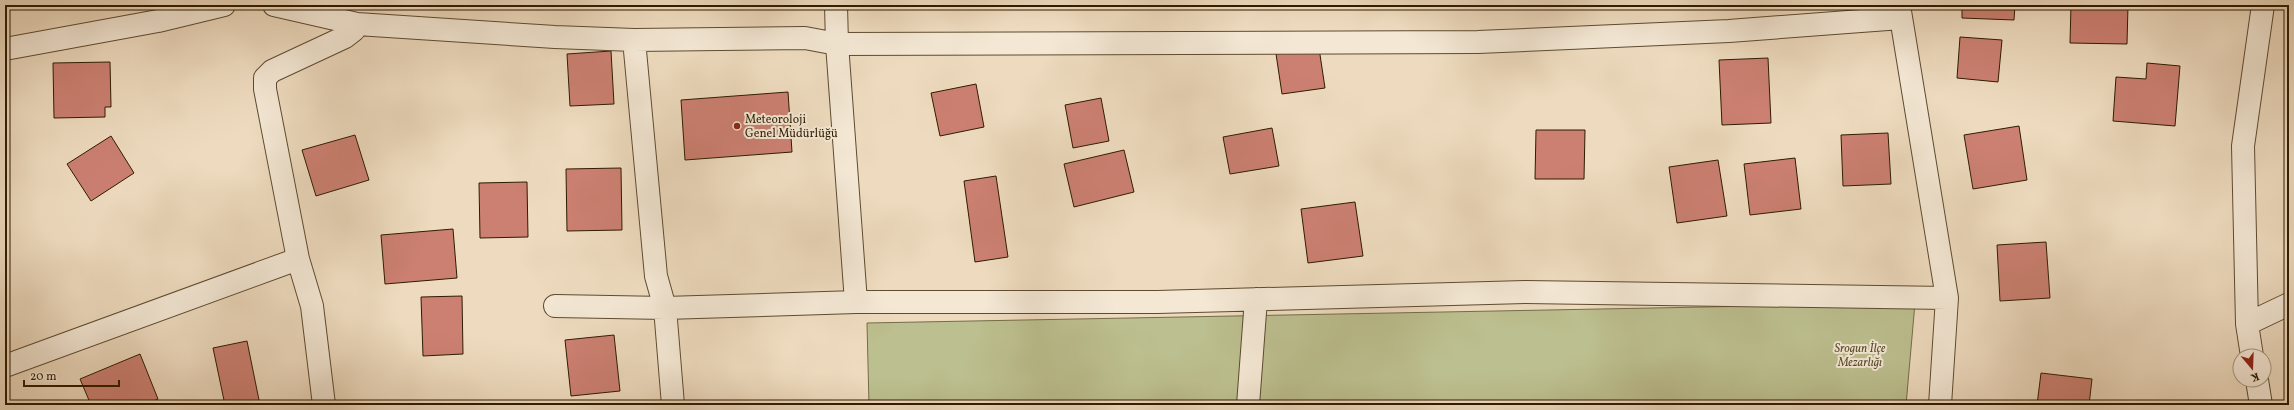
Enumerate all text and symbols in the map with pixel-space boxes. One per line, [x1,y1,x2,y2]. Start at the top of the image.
place label: Meteoroloji Genel Müdürlüğü [745,112,838,142]
marker: Meteoroloji Genel Müdürlüğü [732,121,742,131]
park label: Srogun İlçe Mezarlığı [1835,340,1886,371]
north arrow [2232,348,2272,388]
scale bar [24,362,119,388]
text: K [2249,368,2261,384]
text: 20 m [30,369,57,385]

